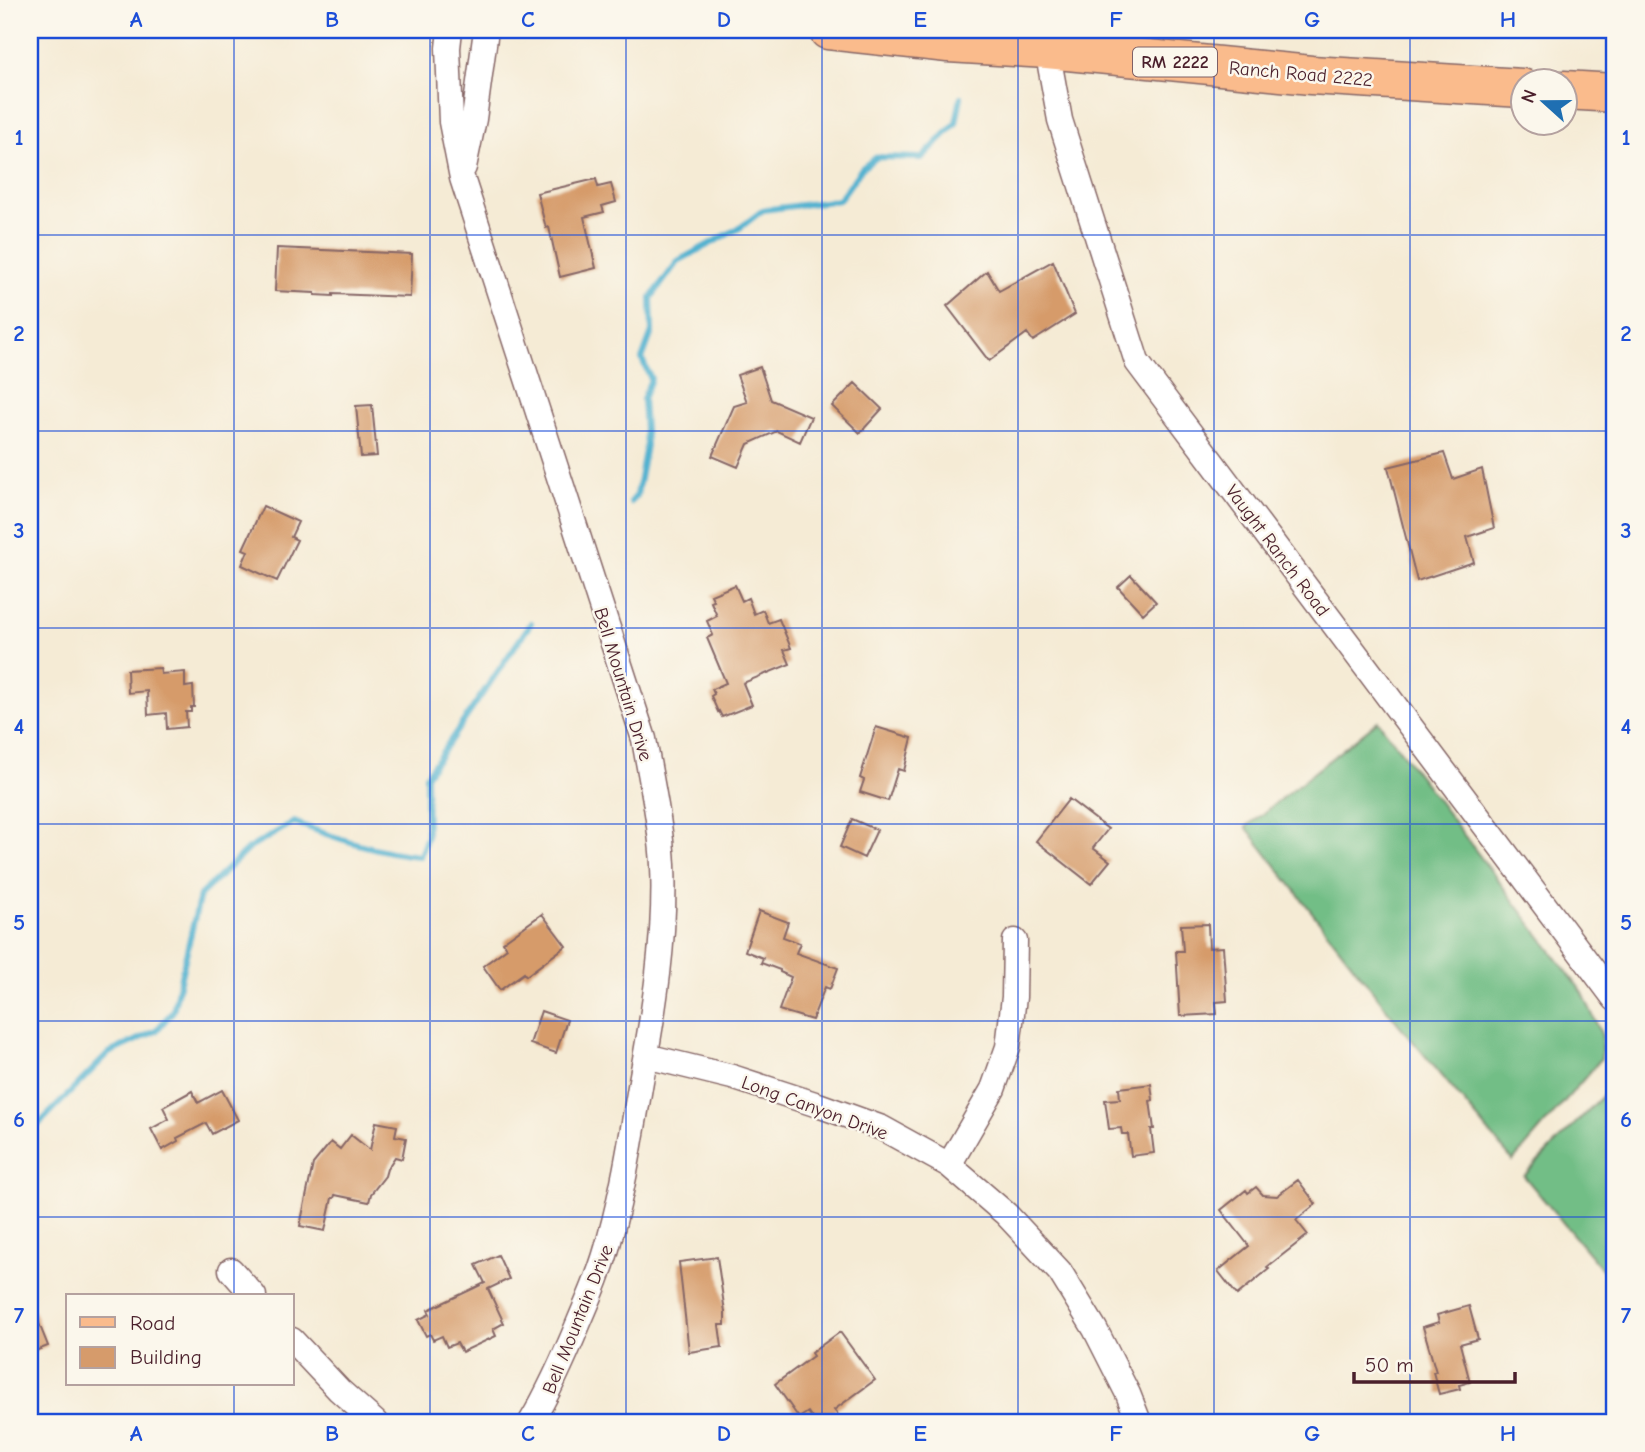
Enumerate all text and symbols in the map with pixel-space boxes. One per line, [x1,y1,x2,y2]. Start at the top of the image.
text: A [130,6,143,33]
text: B [325,6,339,33]
text: C [521,6,535,33]
text: D [717,6,731,33]
text: E [913,6,927,33]
text: F [1109,6,1123,33]
text: G [1304,6,1320,33]
text: H [1500,6,1516,33]
road number: RM 2222 [1133,48,1217,76]
street label: Ranch Road 2222 [1228,57,1374,91]
north arrow [1508,66,1578,136]
text: N [1517,87,1542,106]
text: 1 [14,124,24,151]
text: 1 [1621,124,1631,151]
text: 2 [13,320,25,347]
text: 2 [1620,320,1632,347]
street label: Vaught Ranch Road [1221,481,1334,621]
text: 3 [13,517,25,544]
text: 3 [1620,517,1632,544]
street label: Bell Mountain Drive [589,605,657,763]
text: 4 [14,713,25,740]
text: 4 [1621,713,1632,740]
text: 5 [13,909,25,936]
text: 5 [1620,909,1632,936]
street label: Long Canyon Drive [738,1071,891,1145]
text: 6 [13,1106,25,1133]
text: 6 [1620,1106,1632,1133]
street label: Bell Mountain Drive [538,1242,618,1397]
legend [66,1294,294,1386]
text: 7 [14,1302,25,1329]
text: 7 [1621,1302,1632,1329]
text: Road [130,1311,175,1335]
scale bar [1354,1340,1516,1384]
text: Building [130,1345,202,1369]
text: 50 m [1365,1353,1414,1377]
text: A [130,1420,143,1447]
text: B [325,1420,339,1447]
text: C [521,1420,535,1447]
text: D [717,1420,731,1447]
text: E [913,1420,927,1447]
text: F [1109,1420,1123,1447]
text: G [1304,1420,1320,1447]
text: H [1500,1420,1516,1447]

